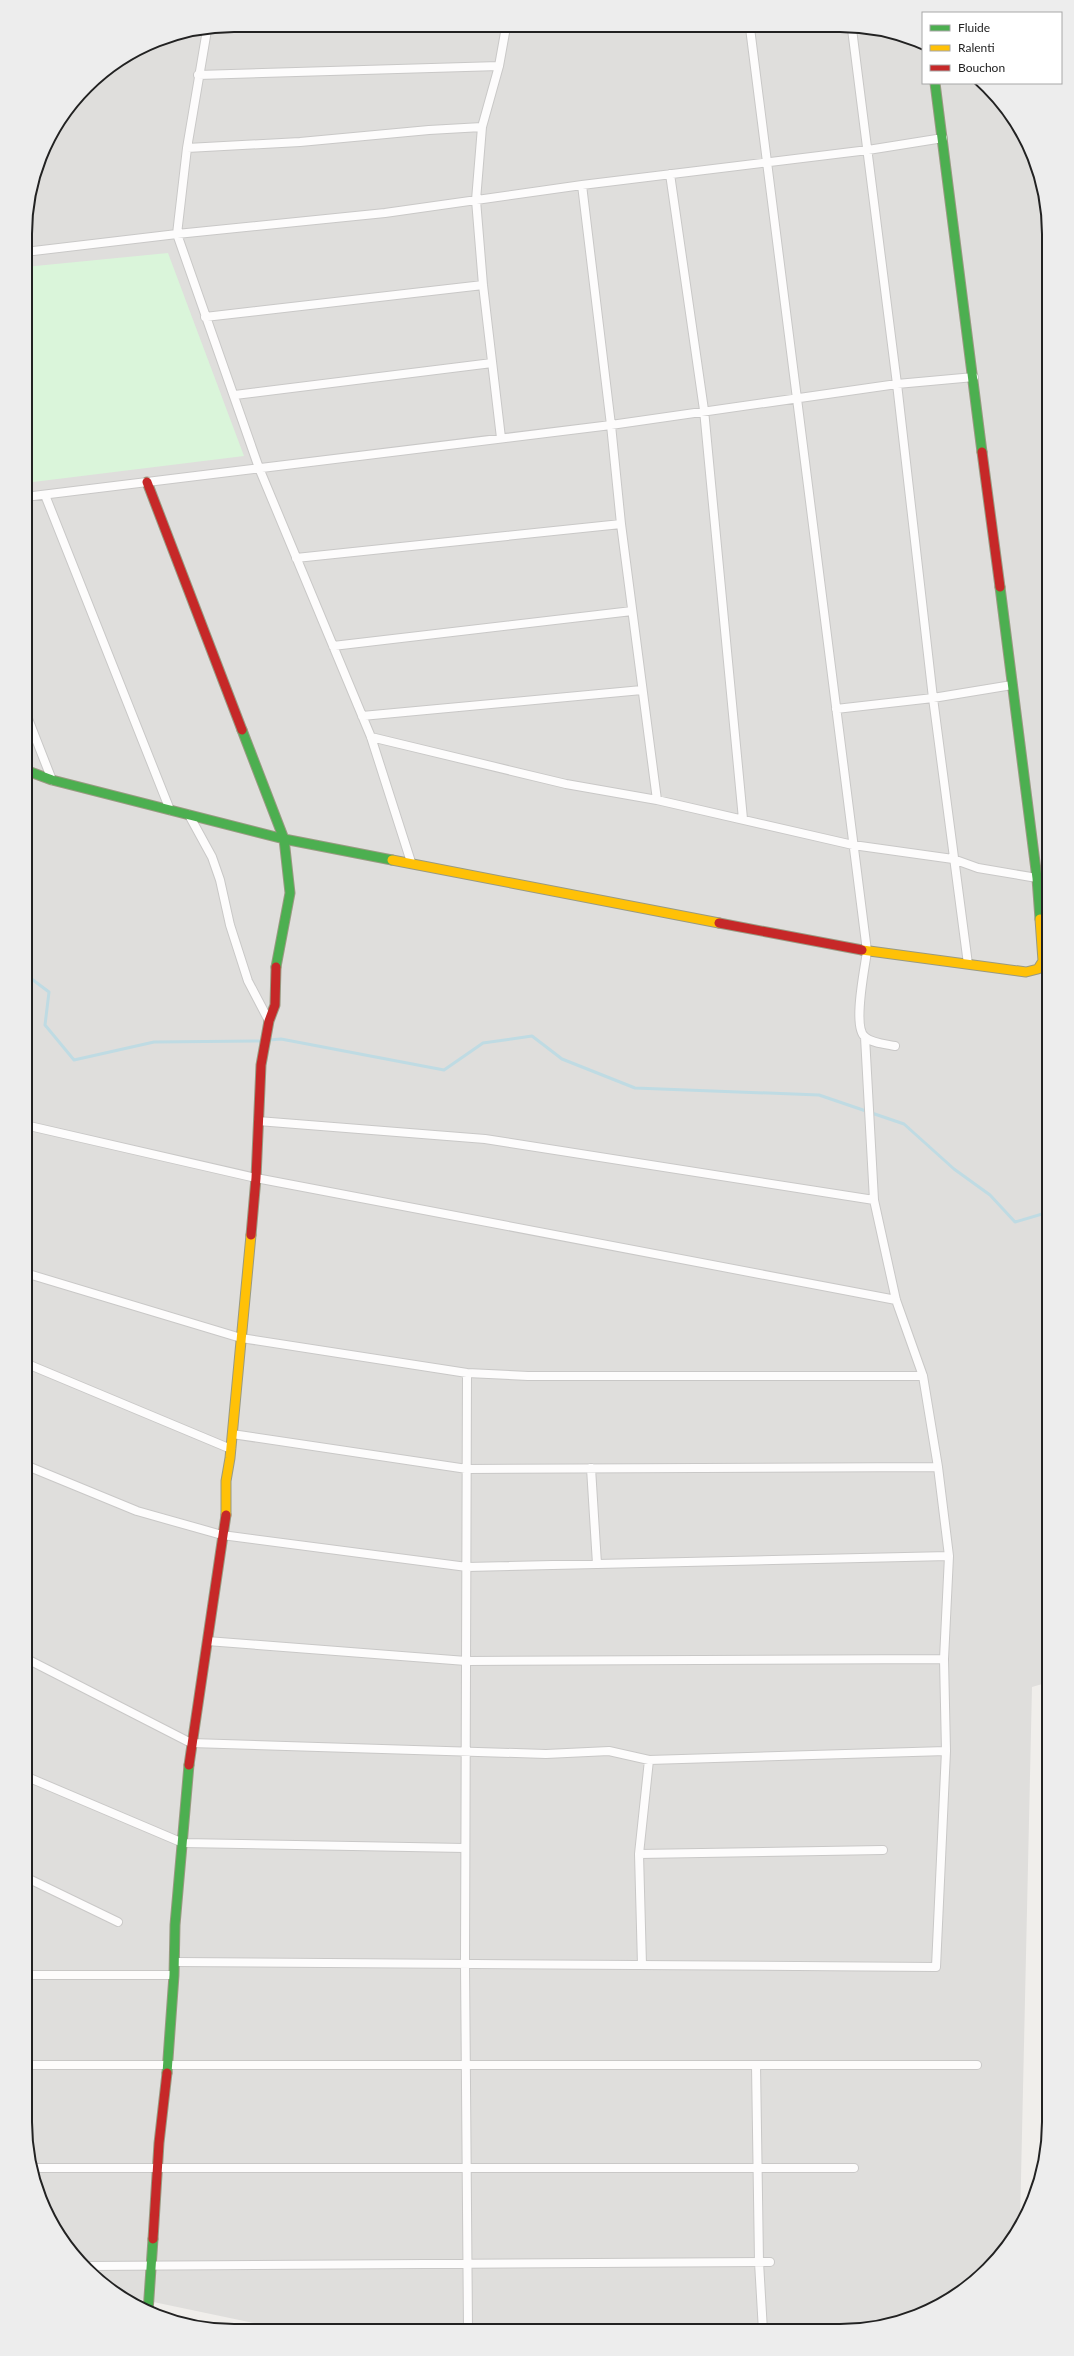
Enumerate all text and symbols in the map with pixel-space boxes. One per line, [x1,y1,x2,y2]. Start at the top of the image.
legend [922,12,1062,84]
text: Fluide [958,20,990,35]
text: Ralenti [958,40,995,55]
text: Bouchon [958,60,1005,75]

